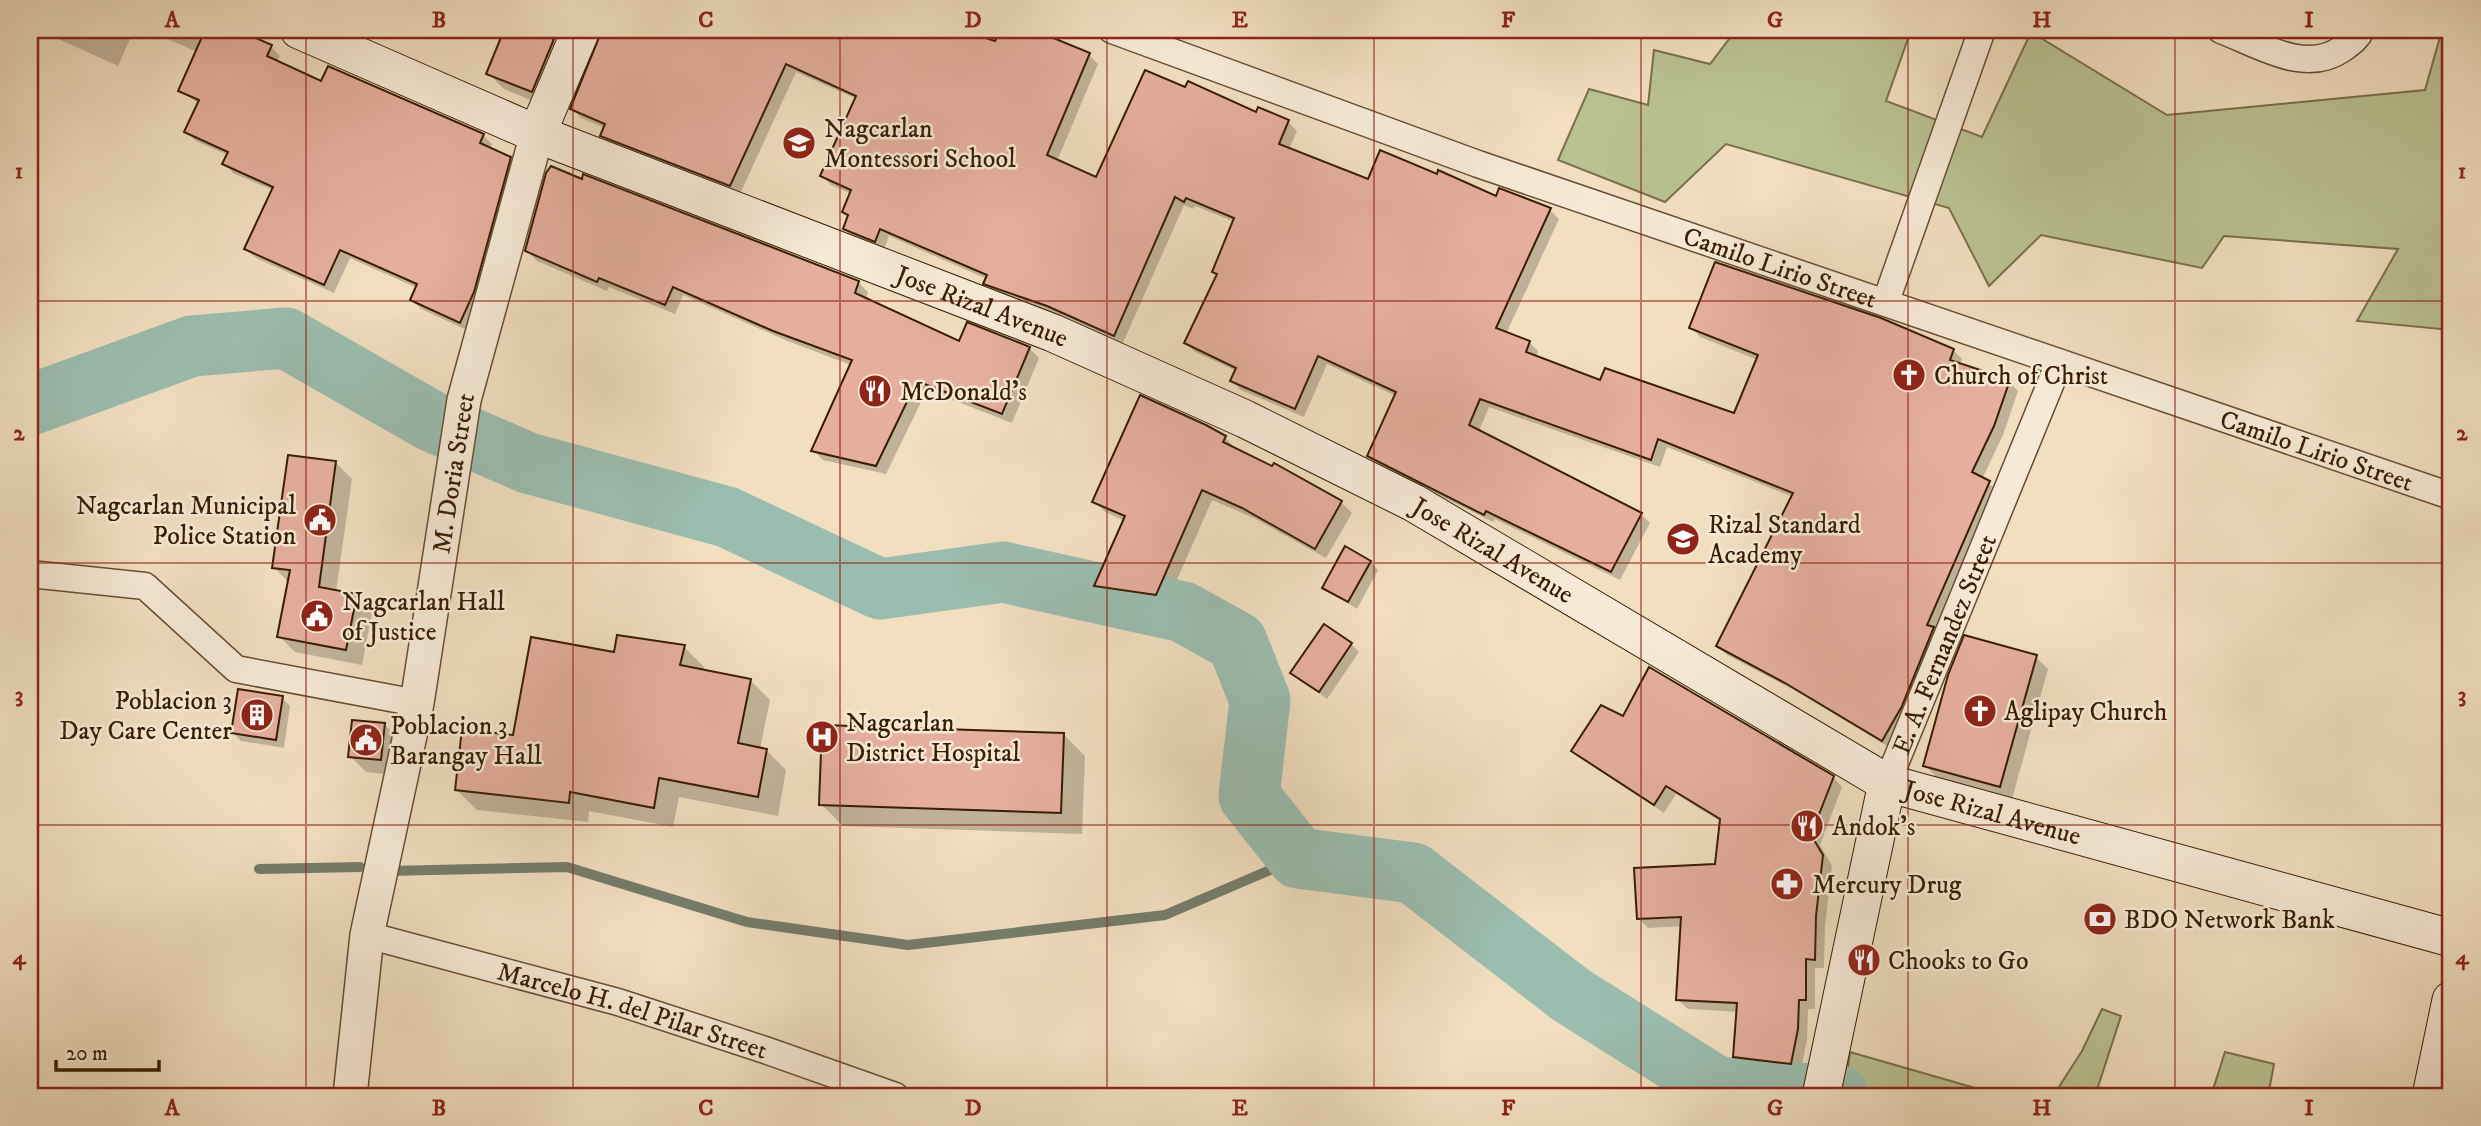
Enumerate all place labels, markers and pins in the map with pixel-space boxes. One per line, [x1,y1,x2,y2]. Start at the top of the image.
place label: Nagcarlan Montessori School [824,113,1016,176]
school or university icon: Nagcarlan Montessori School [780,124,818,162]
church icon: Church of Christ [1890,356,1928,394]
place label: Church of Christ [1934,360,2108,393]
restaurant icon: McDonald's [856,372,894,410]
place label: McDonald's [900,376,1027,409]
place label: Nagcarlan Municipal Police Station [76,490,296,553]
public building icon: Nagcarlan Municipal Police Station [301,501,339,539]
place label: Rizal Standard Academy [1708,509,1861,572]
school or university icon: Rizal Standard Academy [1664,520,1702,558]
place label: Nagcarlan Hall of Justice [342,586,505,649]
public building icon: Nagcarlan Hall of Justice [298,597,336,635]
place label: Poblacion 3 Day Care Center [59,685,232,748]
church icon: Aglipay Church [1961,692,1999,730]
building icon: Poblacion 3 Day Care Center [238,696,276,734]
place label: Aglipay Church [2004,696,2168,729]
place label: Nagcarlan District Hospital [846,707,1020,770]
place label: Poblacion 3 Barangay Hall [390,710,542,773]
hospital icon: Nagcarlan District Hospital [803,718,841,756]
public building icon: Poblacion 3 Barangay Hall [347,721,385,759]
restaurant icon: Andok's [1788,807,1826,845]
place label: Andok's [1832,811,1915,844]
pharmacy icon: Mercury Drug [1768,865,1806,903]
place label: Mercury Drug [1812,869,1962,902]
bank icon: BDO Network Bank [2081,900,2119,938]
place label: BDO Network Bank [2124,904,2335,937]
restaurant icon: Chooks to Go [1845,941,1883,979]
place label: Chooks to Go [1888,945,2029,978]

